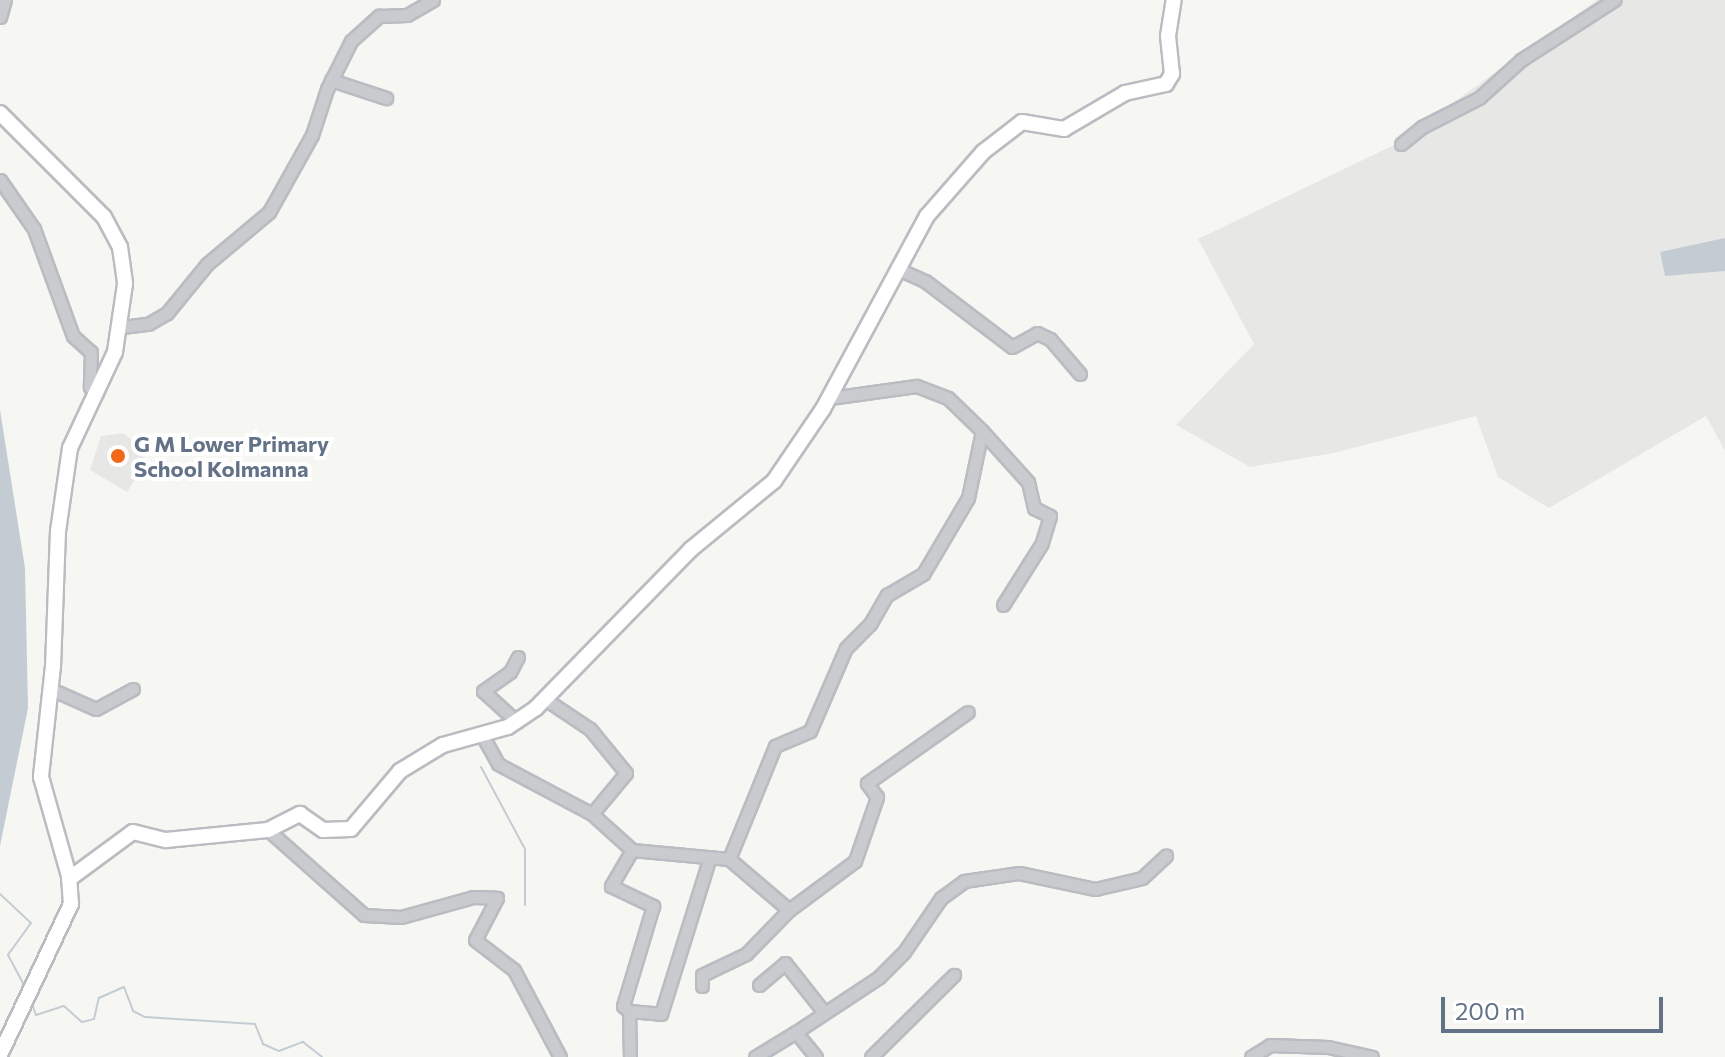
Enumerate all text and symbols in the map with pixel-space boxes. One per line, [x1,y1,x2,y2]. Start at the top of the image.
place label: G M Lower Primary School Kolmanna [134,430,329,482]
marker: G M Lower Primary School Kolmanna [109,447,127,465]
scale bar [1445,981,1667,1031]
text: 200 m [1455,996,1525,1025]

